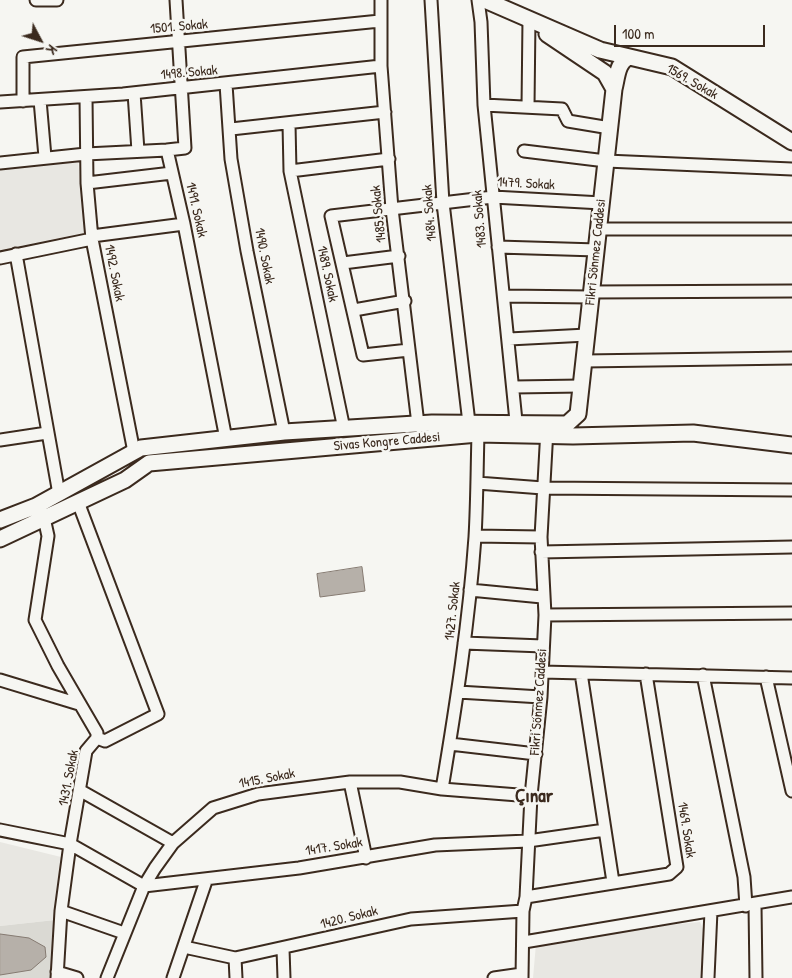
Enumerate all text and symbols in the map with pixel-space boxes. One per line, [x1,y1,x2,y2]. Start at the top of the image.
north arrow [15,15,65,65]
scale bar [617,15,768,47]
street label: 1501. Sokak [150,16,208,38]
text: 100 m [622,23,655,44]
text: K [42,41,62,59]
street label: 1569. Sokak [663,60,721,104]
street label: 1498. Sokak [160,62,218,84]
street label: 1479. Sokak [497,174,555,194]
street label: 1491. Sokak [182,181,210,239]
street label: 1485. Sokak [368,184,390,244]
street label: 1484. Sokak [419,184,441,242]
street label: 1483. Sokak [469,189,491,249]
street label: Fikri Sönmez Caddesi [582,198,610,306]
street label: 1490. Sokak [250,226,278,286]
street label: 1492. Sokak [100,243,128,303]
street label: 1489. Sokak [313,244,341,304]
street label: Sivas Kongre Caddesi [333,429,441,455]
street label: 1427. Sokak [442,581,464,641]
street label: Fikri Sönmez Caddesi [527,648,551,756]
street label: 1431. Sokak [55,748,83,808]
street label: 1415. Sokak [238,765,296,793]
district label: Çınar [515,786,553,808]
street label: 1469. Sokak [673,801,699,859]
street label: 1417. Sokak [304,834,364,860]
street label: 1420. Sokak [319,903,379,933]

